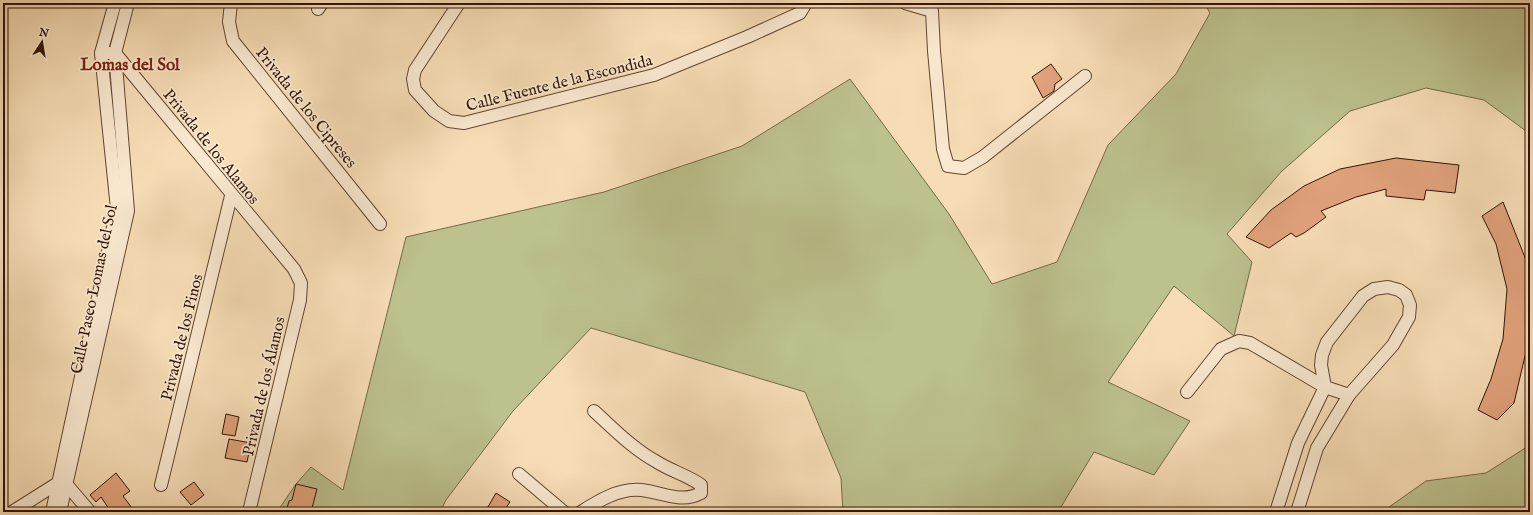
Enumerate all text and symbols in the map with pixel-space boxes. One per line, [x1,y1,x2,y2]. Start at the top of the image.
north arrow [22,22,62,62]
text: N [37,25,50,41]
street label: Privada de los Cipreses [251,44,361,173]
street label: Calle Fuente de la Escondida [464,51,655,117]
district label: Lomas del Sol [80,55,180,76]
street label: Privada de los Alamos [158,86,263,209]
street label: Calle Paseo Lomas del Sol [67,202,123,376]
street label: Privada de los Pinos [158,272,208,403]
street label: Privada de los Álamos [237,314,291,458]

